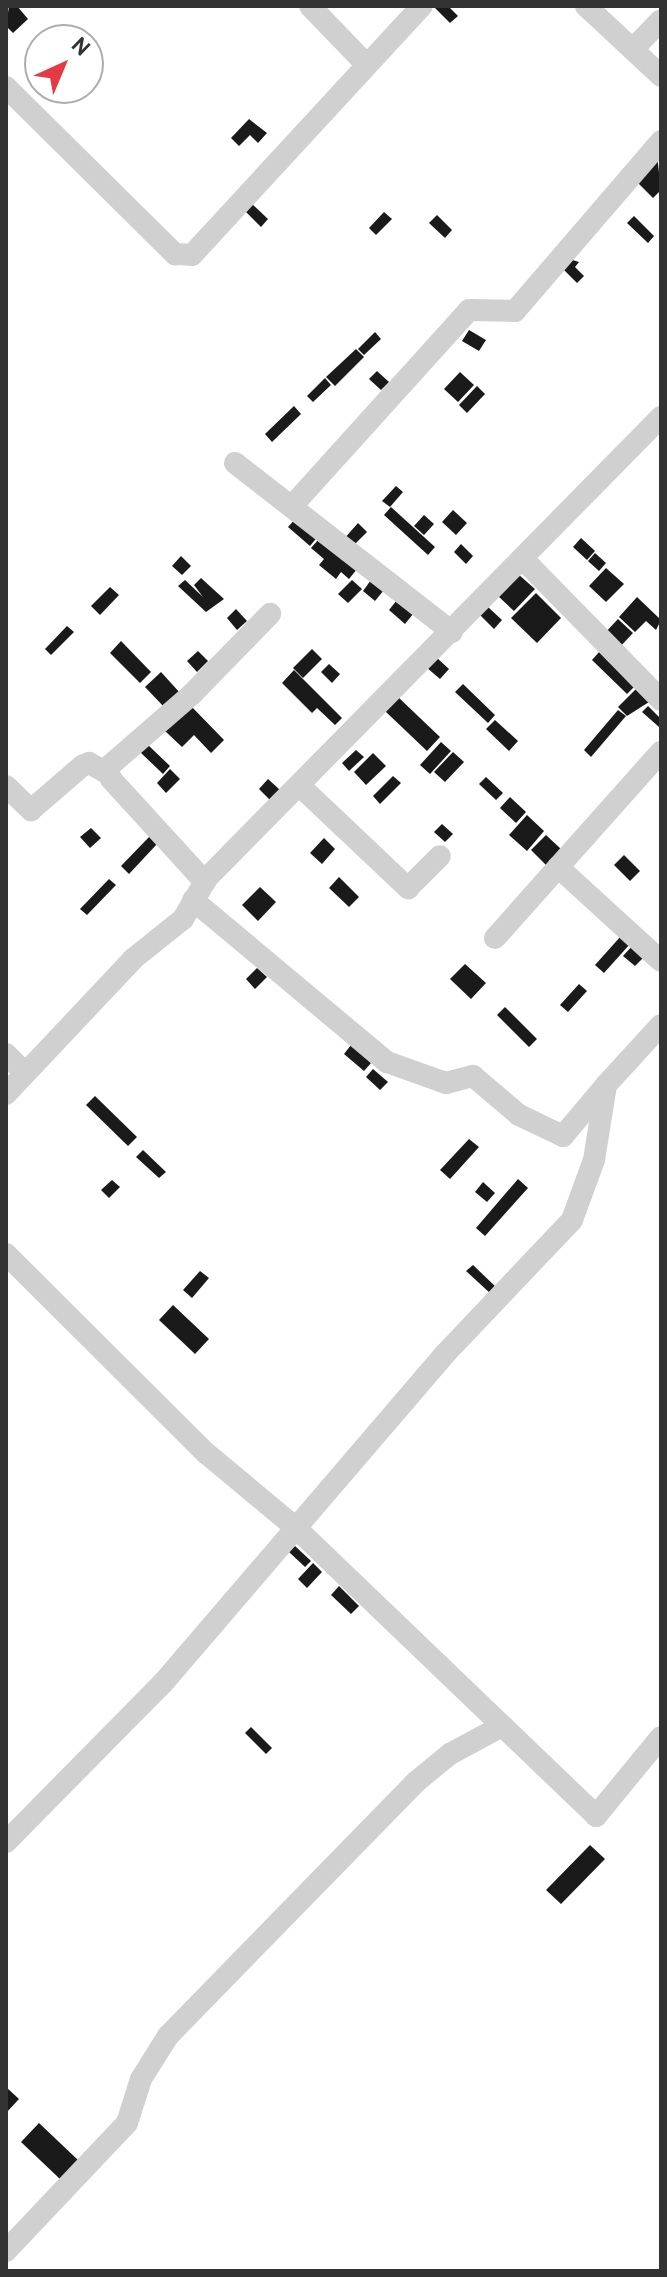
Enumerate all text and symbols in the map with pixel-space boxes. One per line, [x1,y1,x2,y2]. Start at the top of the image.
north arrow [24,24,104,104]
text: N [65,33,95,63]

